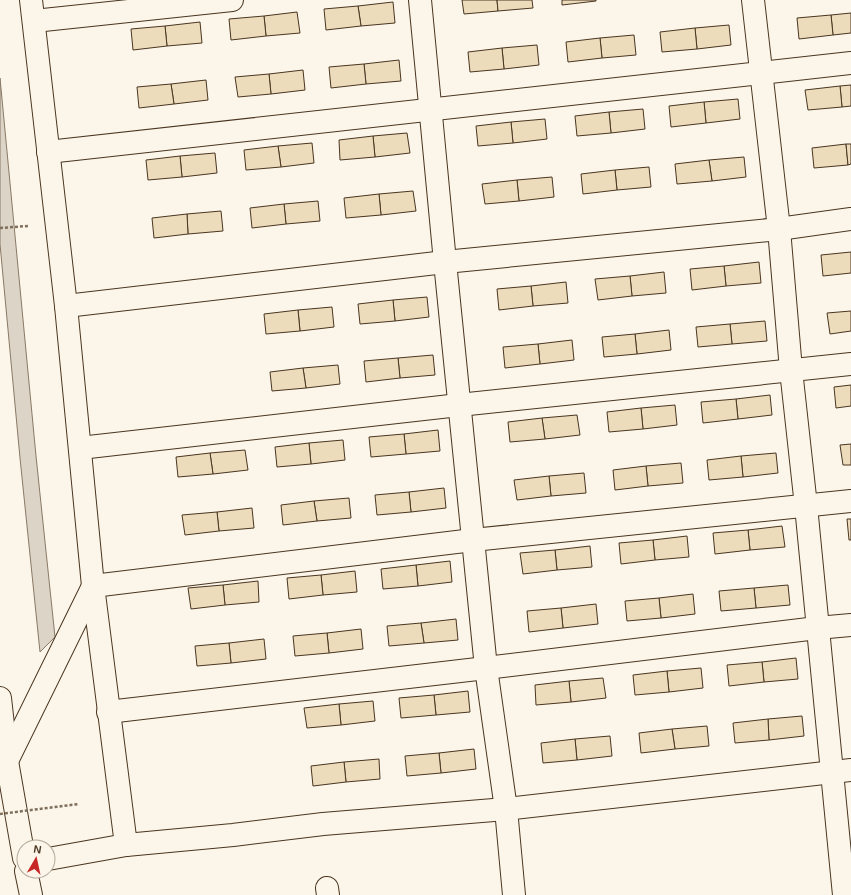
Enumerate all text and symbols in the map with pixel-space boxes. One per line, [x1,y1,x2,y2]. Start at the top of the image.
north arrow [16,839,56,879]
text: N [33,843,42,856]

